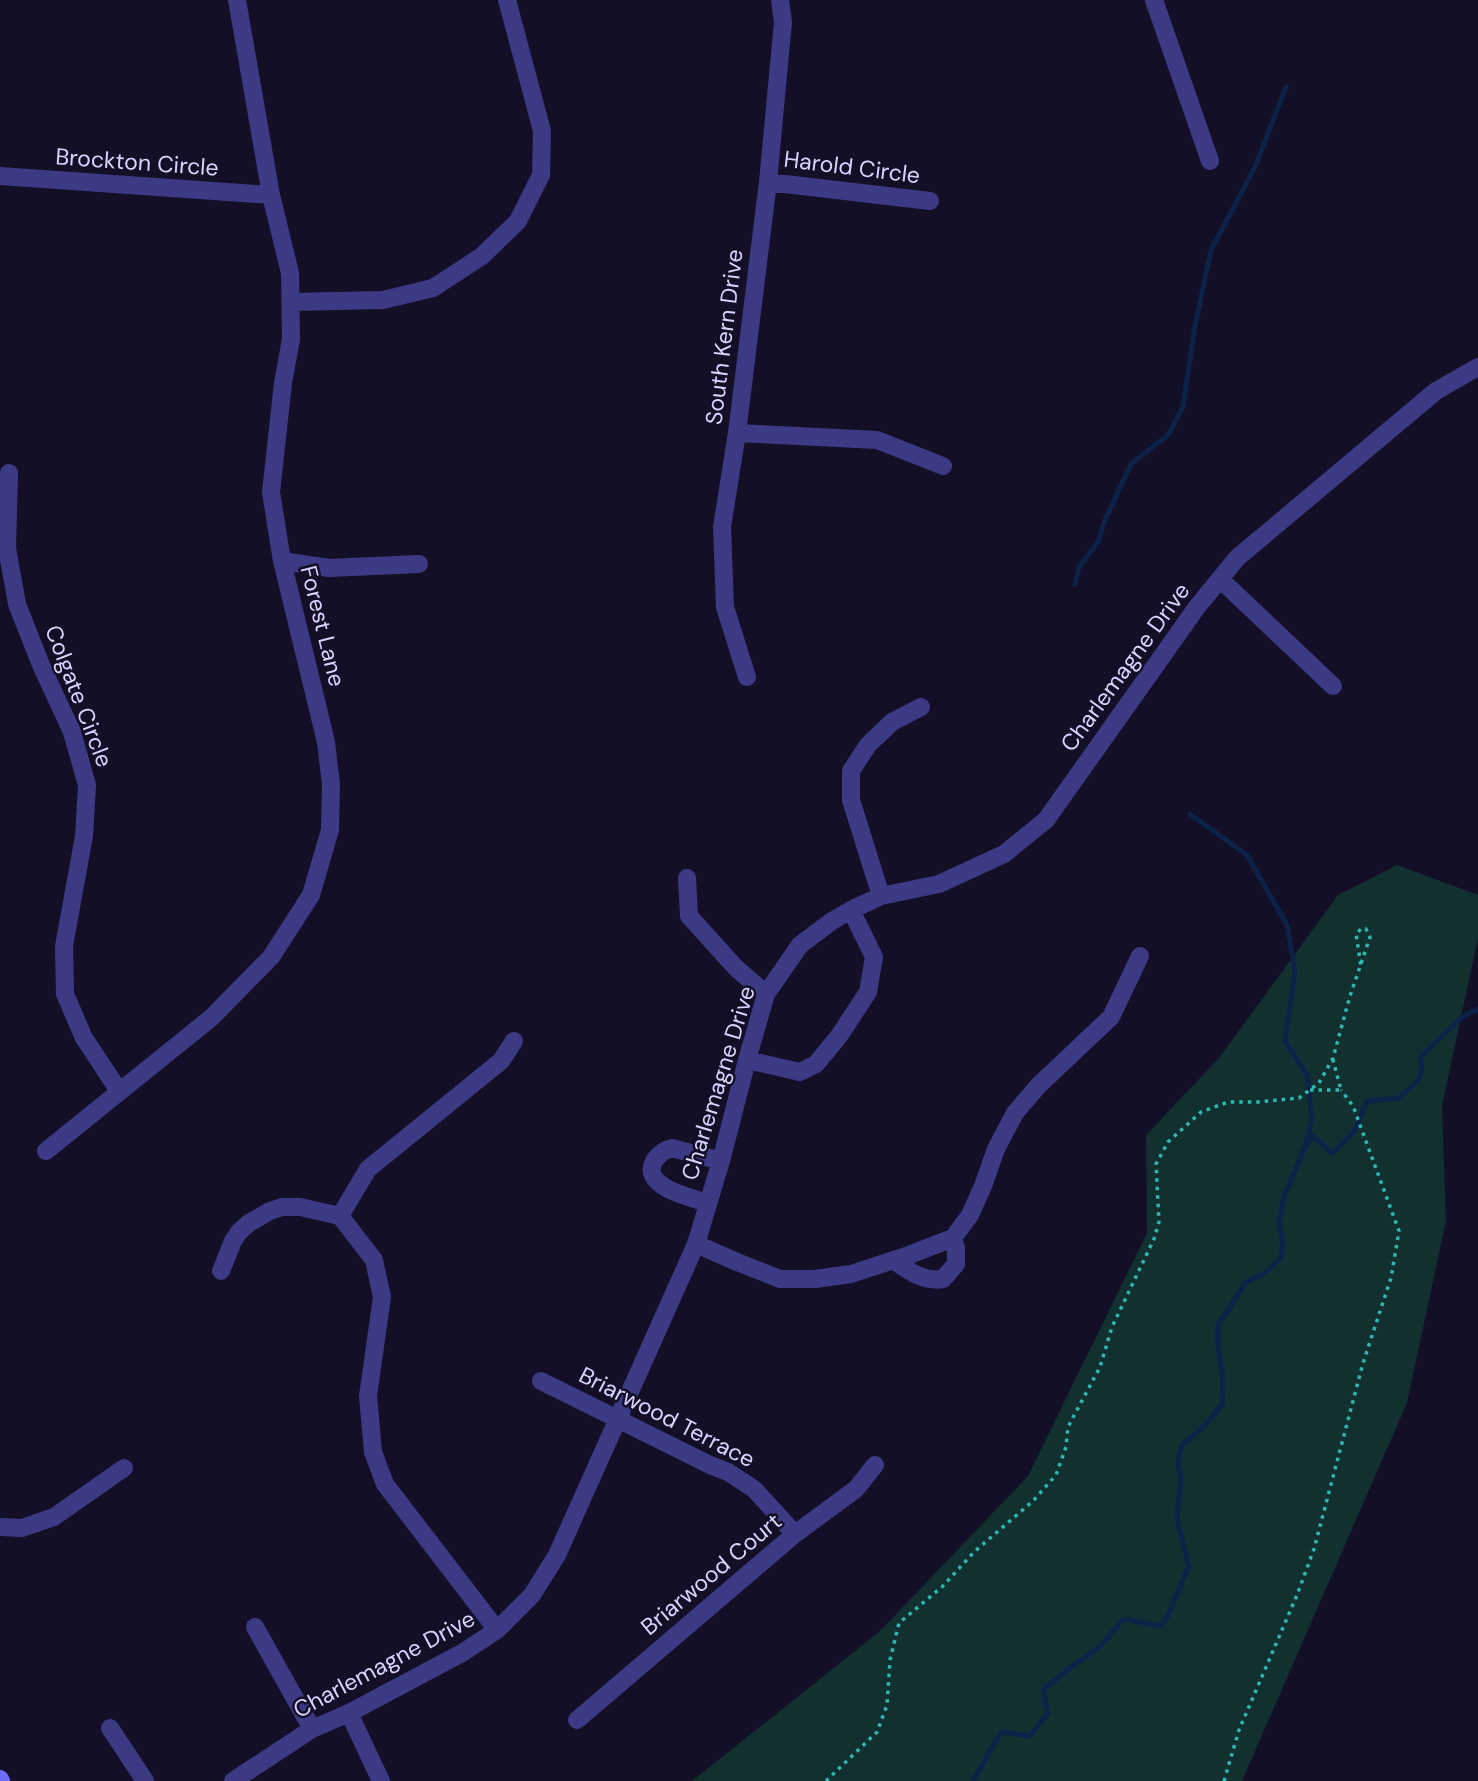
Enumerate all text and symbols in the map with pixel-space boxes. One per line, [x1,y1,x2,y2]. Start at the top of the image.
street label: Brockton Circle [54,141,220,183]
street label: Harold Circle [782,144,922,190]
street label: South Kern Drive [698,248,750,426]
street label: Forest Lane [293,562,353,690]
street label: Charlemagne Drive [1054,577,1196,757]
street label: Colgate Circle [38,621,120,771]
street label: Charlemagne Drive [674,982,762,1184]
street label: Briarwood Terrace [574,1360,760,1474]
street label: Briarwood Court [634,1506,788,1642]
street label: Charlemagne Drive [288,1603,480,1725]

